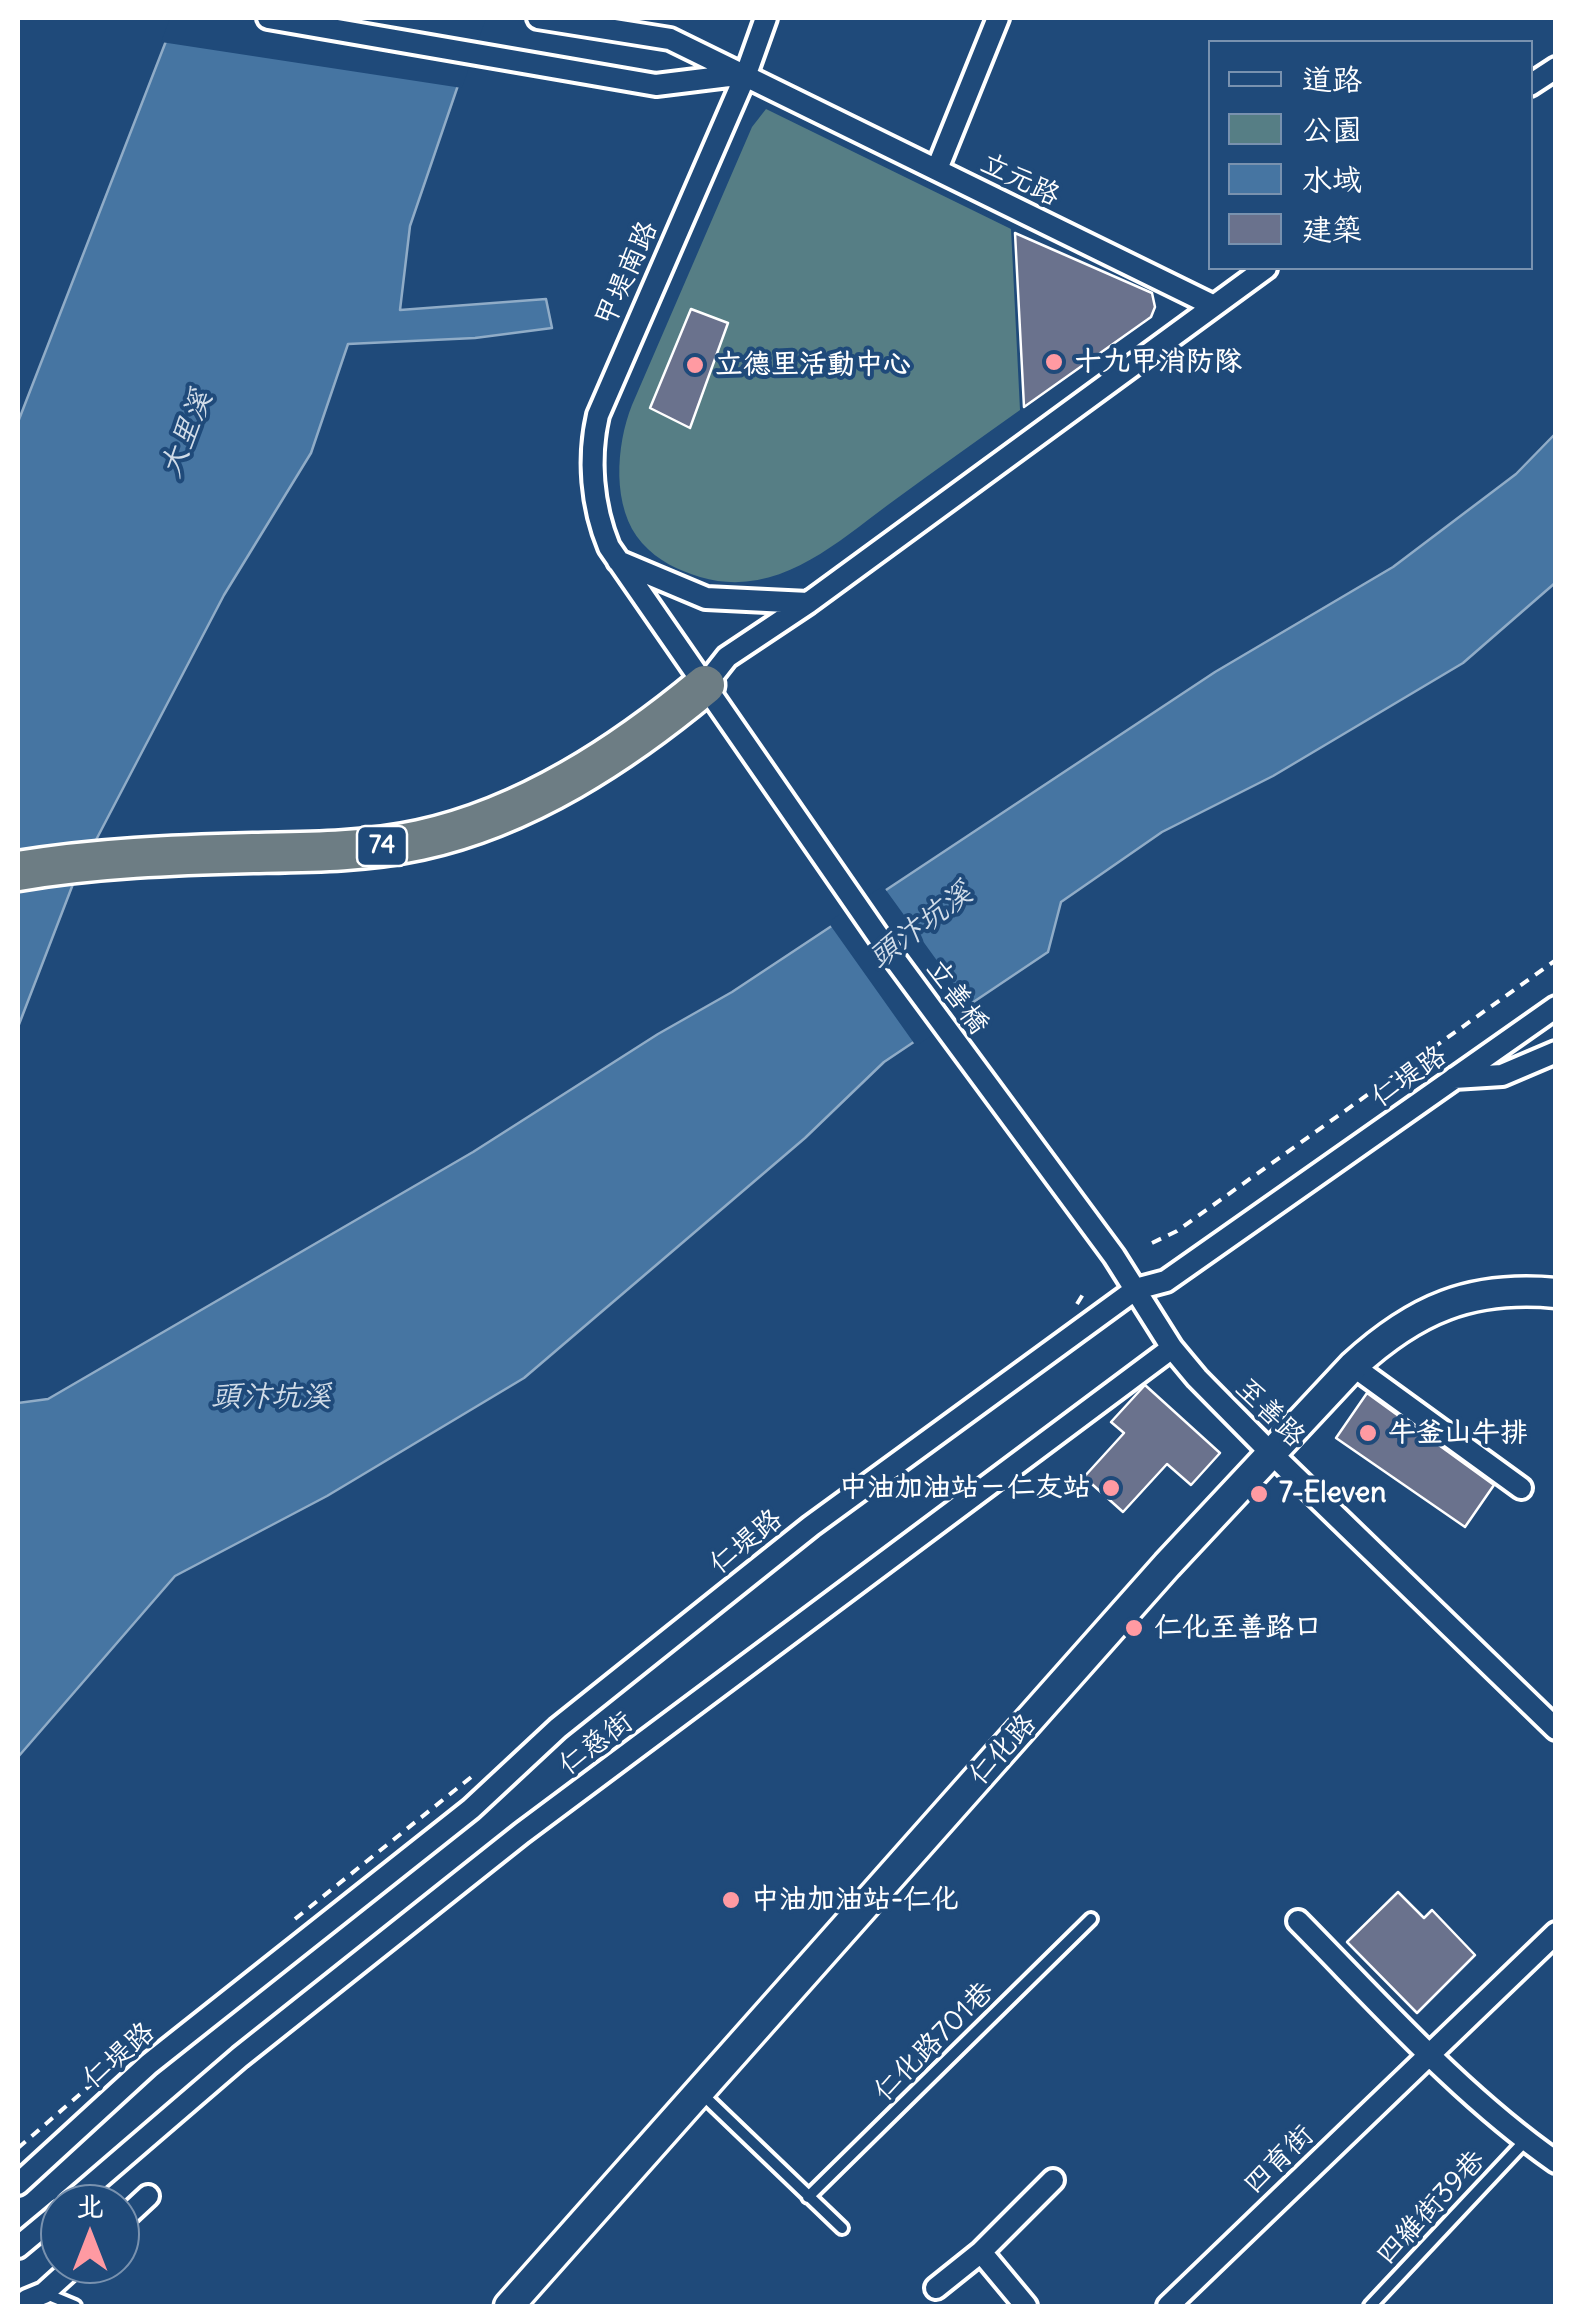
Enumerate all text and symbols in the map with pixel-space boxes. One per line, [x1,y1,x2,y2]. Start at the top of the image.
legend [1208,40,1533,270]
text: 道路 [1302,60,1362,98]
text: 公園 [1302,110,1362,148]
street label: 立元路 [975,146,1065,214]
text: 水域 [1302,160,1362,198]
text: 建築 [1302,210,1362,248]
street label: 甲堤南路 [589,216,665,332]
place label: 十九甲消防隊 [1074,345,1242,379]
place label: 立德里活動中心 [715,348,911,382]
marker: 十九甲消防隊 [1043,351,1065,373]
marker: 立德里活動中心 [684,354,706,376]
water label: 大里溪 [153,386,221,482]
road number: 74 [357,826,407,866]
water label: 頭汴坑溪 [862,876,980,976]
street label: 立善橋 [919,953,995,1041]
street label: 仁堤路 [1365,1039,1453,1115]
street label: 至善路 [1228,1371,1312,1455]
water label: 頭汴坑溪 [211,1379,331,1415]
place label: 牛釜山牛排 [1388,1416,1528,1450]
marker: 牛釜山牛排 [1357,1422,1379,1444]
place label: 中油加油站－仁友站 [839,1471,1091,1505]
marker: 中油加油站－仁友站 [1100,1477,1122,1499]
place label: 7-Eleven [1279,1477,1386,1511]
marker: 7-Eleven [1248,1483,1270,1505]
street label: 仁堤路 [703,1503,789,1581]
place label: 仁化至善路口 [1154,1611,1322,1645]
marker: 仁化至善路口 [1123,1617,1145,1639]
street label: 仁慈街 [552,1705,640,1783]
street label: 仁化路 [962,1708,1044,1792]
place label: 中油加油站-仁化 [751,1883,959,1917]
marker: 中油加油站-仁化 [720,1889,742,1911]
street label: 仁化路701巷 [867,1975,1001,2109]
street label: 仁堤路 [76,2016,162,2096]
street label: 四育街 [1237,2119,1321,2201]
street label: 四維街39巷 [1370,2144,1492,2272]
north arrow [40,2184,140,2284]
text: 北 [76,2188,104,2224]

